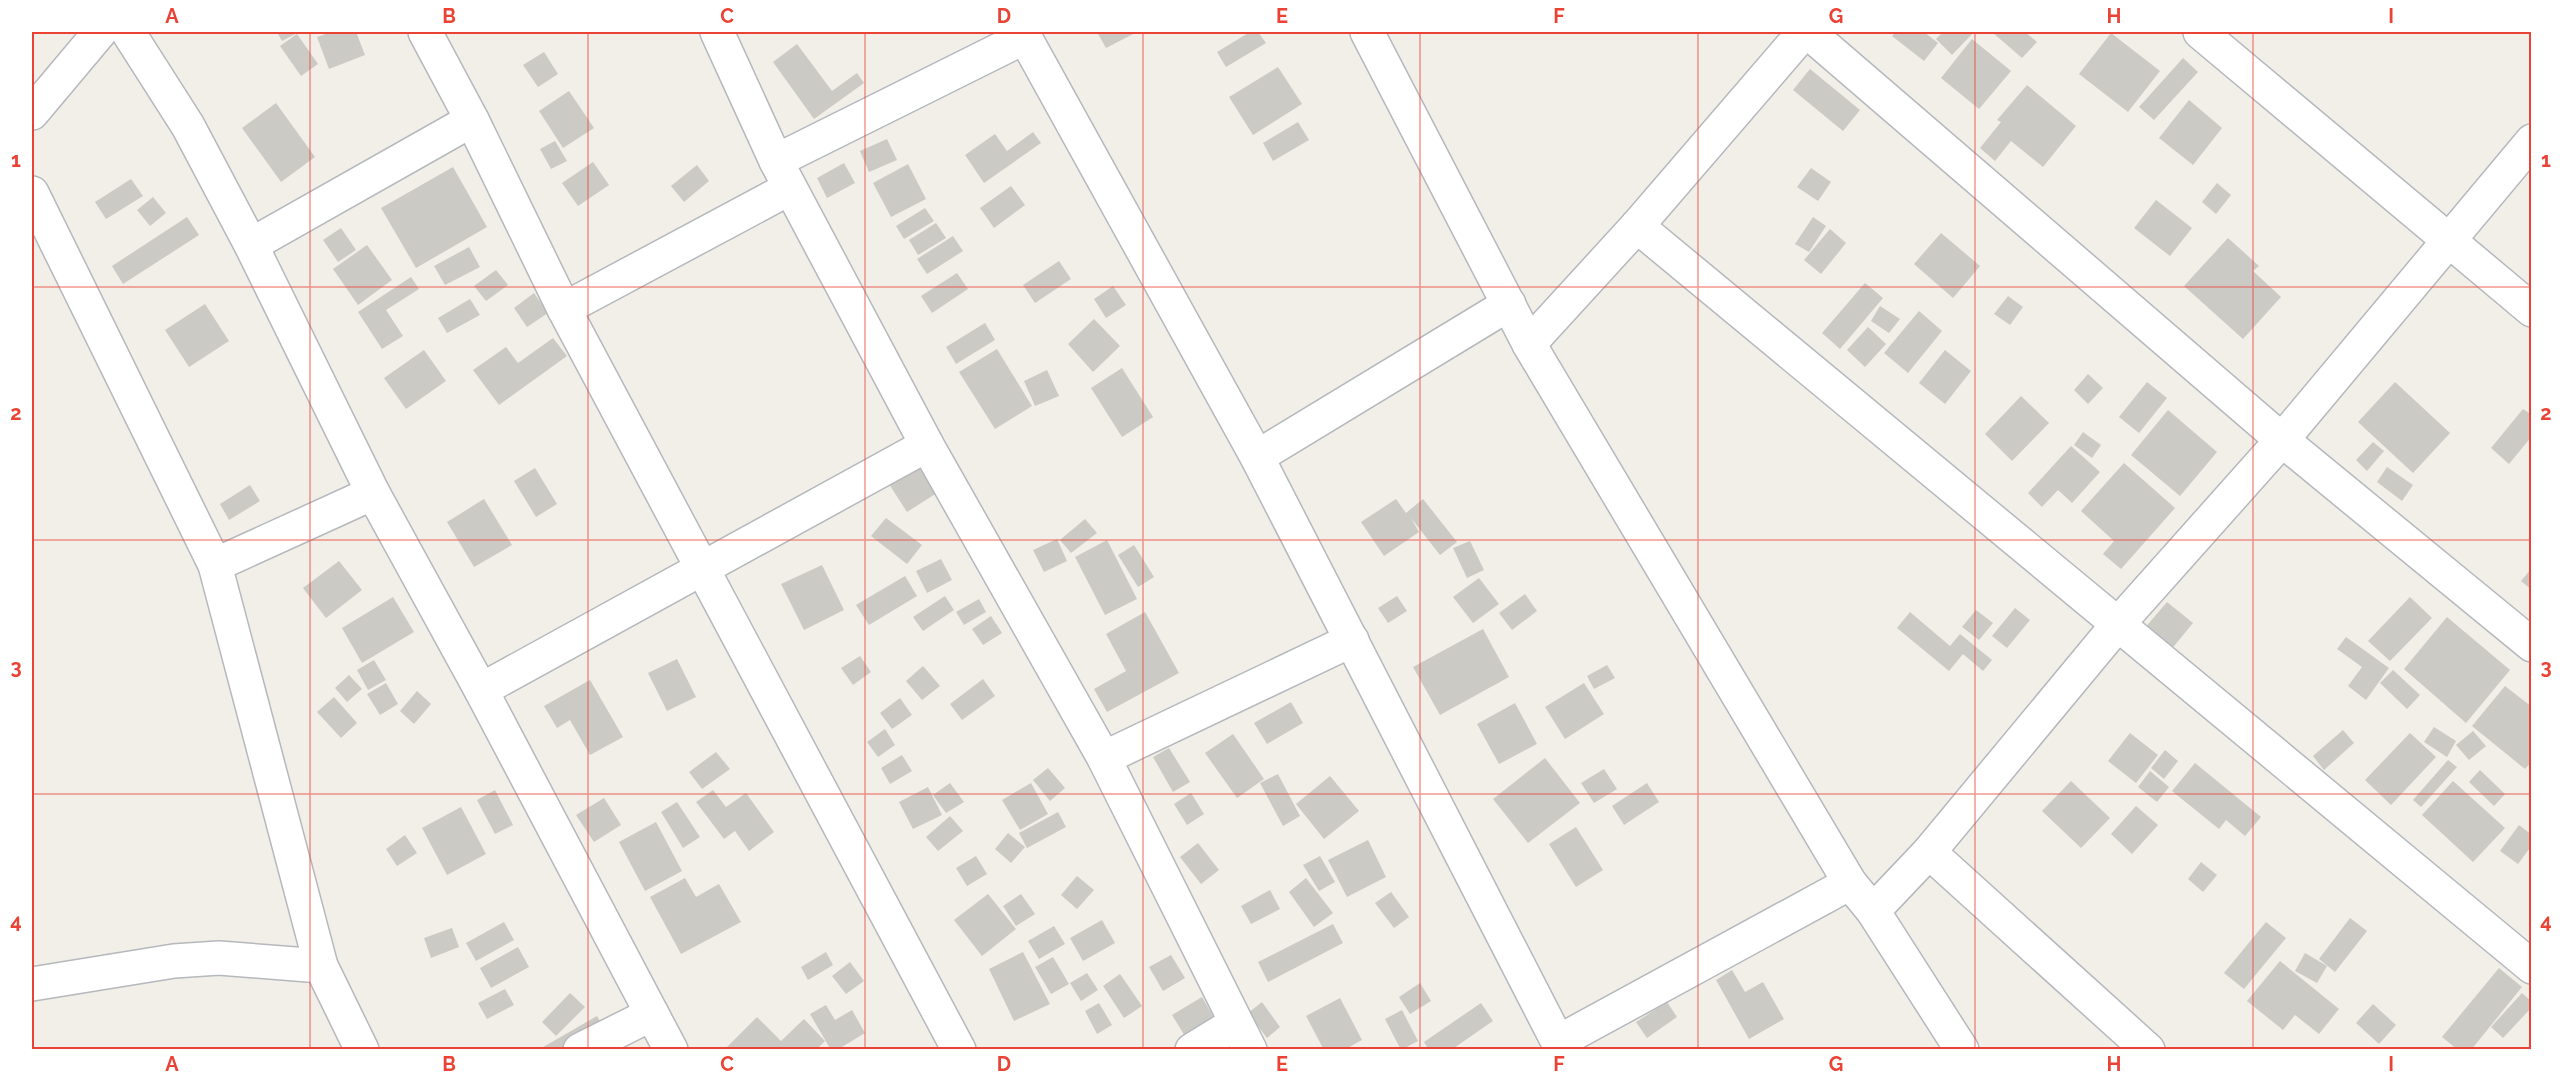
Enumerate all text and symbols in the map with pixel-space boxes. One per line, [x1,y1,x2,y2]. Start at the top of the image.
text: A [165,4,179,28]
text: B [442,4,456,28]
text: C [720,4,734,28]
text: D [997,4,1011,28]
text: E [1276,4,1288,28]
text: F [1553,4,1565,28]
text: G [1829,4,1843,28]
text: H [2107,4,2121,28]
text: I [2388,4,2394,28]
text: 1 [11,148,21,172]
text: 1 [2541,148,2551,172]
text: 2 [10,401,22,425]
text: 2 [2540,401,2552,425]
text: 3 [10,655,22,679]
text: 3 [2540,655,2552,679]
text: 4 [10,909,22,933]
text: 4 [2540,909,2552,933]
text: A [165,1052,179,1076]
text: B [442,1052,456,1076]
text: C [720,1052,734,1076]
text: D [997,1052,1011,1076]
text: E [1276,1052,1288,1076]
text: F [1553,1052,1565,1076]
text: G [1829,1052,1843,1076]
text: H [2107,1052,2121,1076]
text: I [2388,1052,2394,1076]

